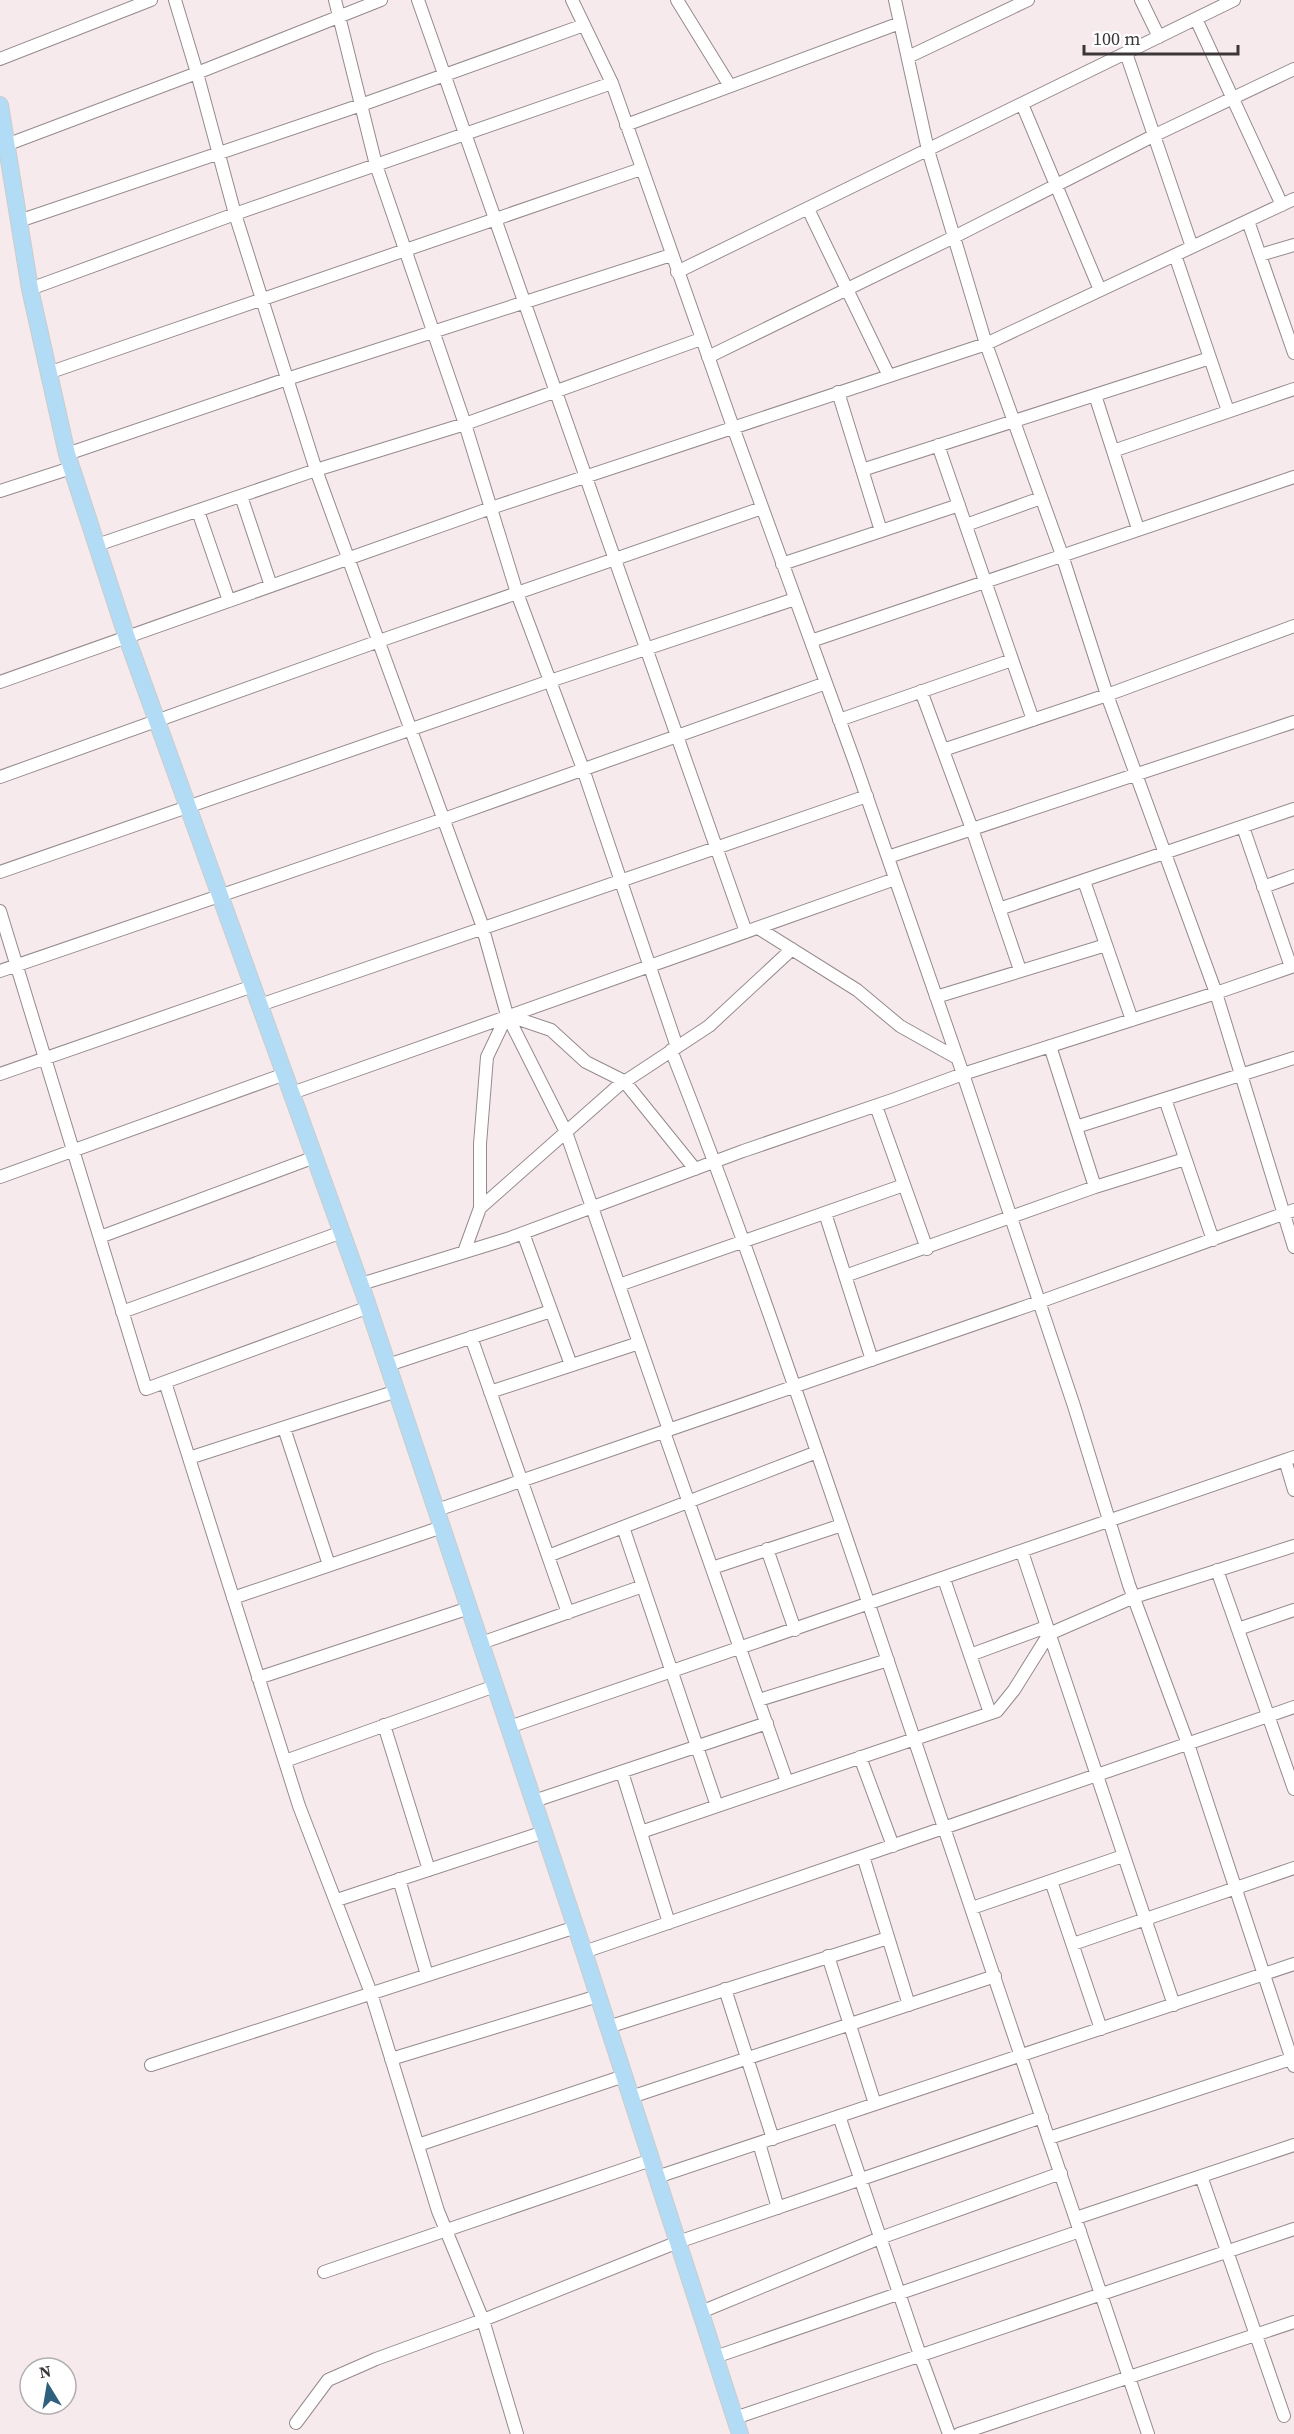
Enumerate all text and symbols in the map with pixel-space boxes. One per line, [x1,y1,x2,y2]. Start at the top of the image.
scale bar [1084,18,1238,56]
text: 100 m [1093,26,1140,51]
north arrow [18,2356,78,2416]
text: N [37,2359,53,2383]

